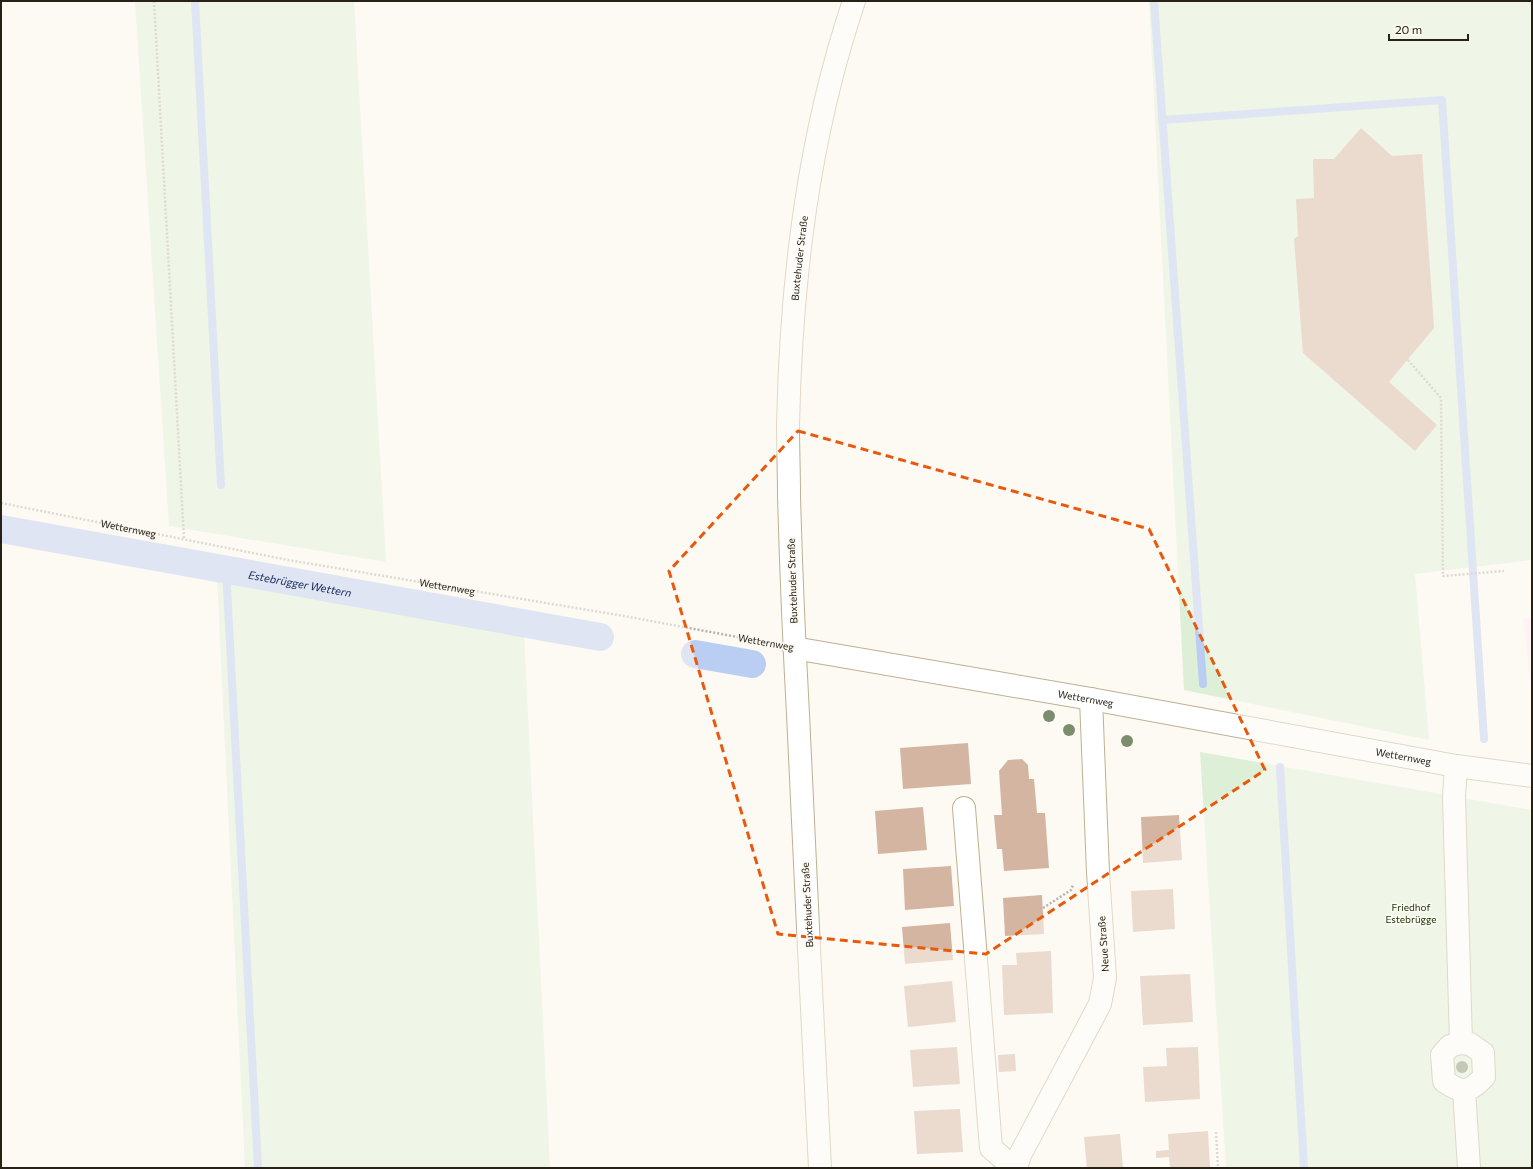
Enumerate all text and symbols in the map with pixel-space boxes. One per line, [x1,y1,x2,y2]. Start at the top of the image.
scale bar [1389,16,1468,42]
text: 20 m [1395,22,1422,36]
street label: Buxtehuder Straße [788,215,810,301]
street label: Wetternweg [100,517,158,540]
street label: Buxtehuder Straße [785,538,799,624]
water label: Estebrügger Wettern [247,567,353,599]
street label: Wetternweg [418,576,477,597]
street label: Wetternweg [737,631,795,653]
street label: Wetternweg [1057,687,1115,709]
street label: Wetternweg [1375,745,1433,767]
street label: Buxtehuder Straße [799,862,815,948]
park label: Friedhof Estebrügge [1385,901,1437,925]
street label: Neue Straße [1095,916,1111,972]

